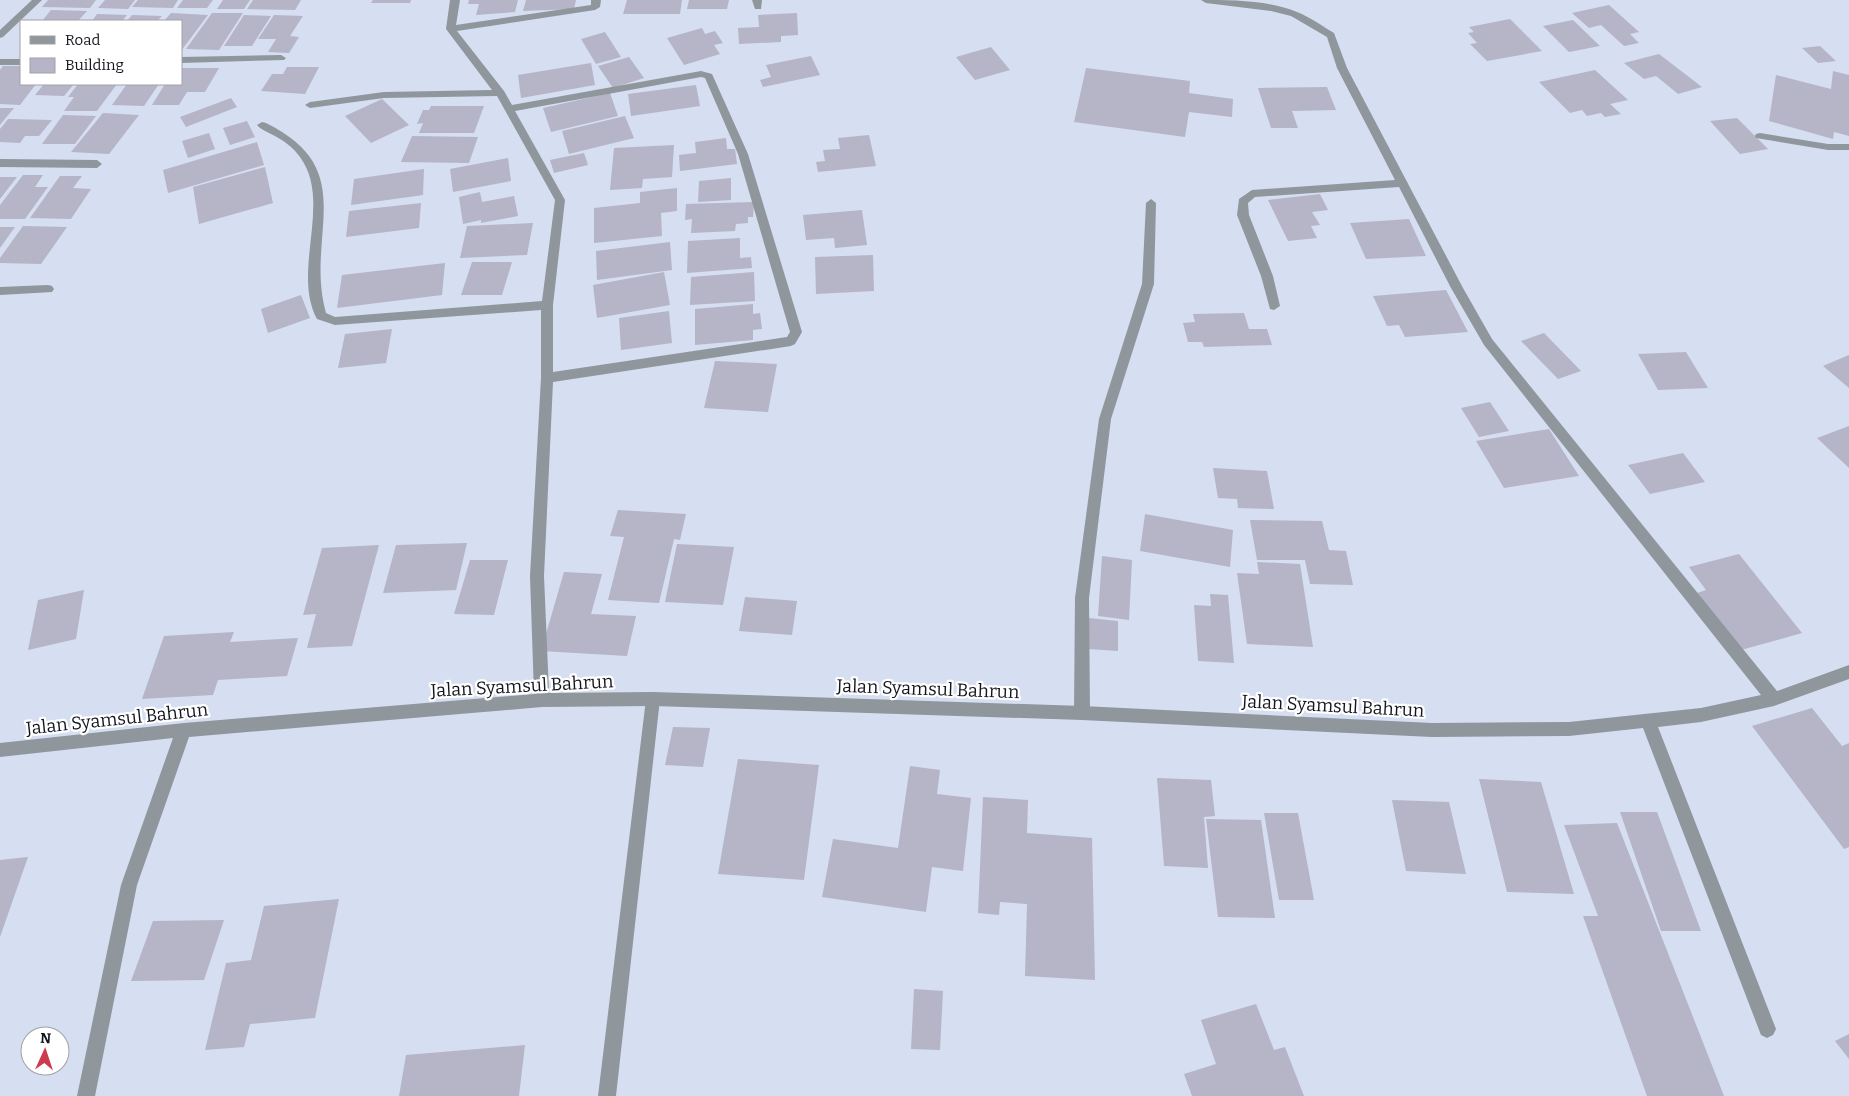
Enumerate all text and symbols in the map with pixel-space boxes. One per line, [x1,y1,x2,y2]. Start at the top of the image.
legend [20,20,182,85]
text: Road [65,31,100,49]
text: Building [65,56,124,74]
street label: Jalan Syamsul Bahrun [429,670,614,702]
street label: Jalan Syamsul Bahrun [835,675,1020,703]
street label: Jalan Syamsul Bahrun [1240,690,1425,722]
street label: Jalan Syamsul Bahrun [24,698,210,740]
north arrow [20,1026,70,1076]
text: N [40,1030,52,1047]

